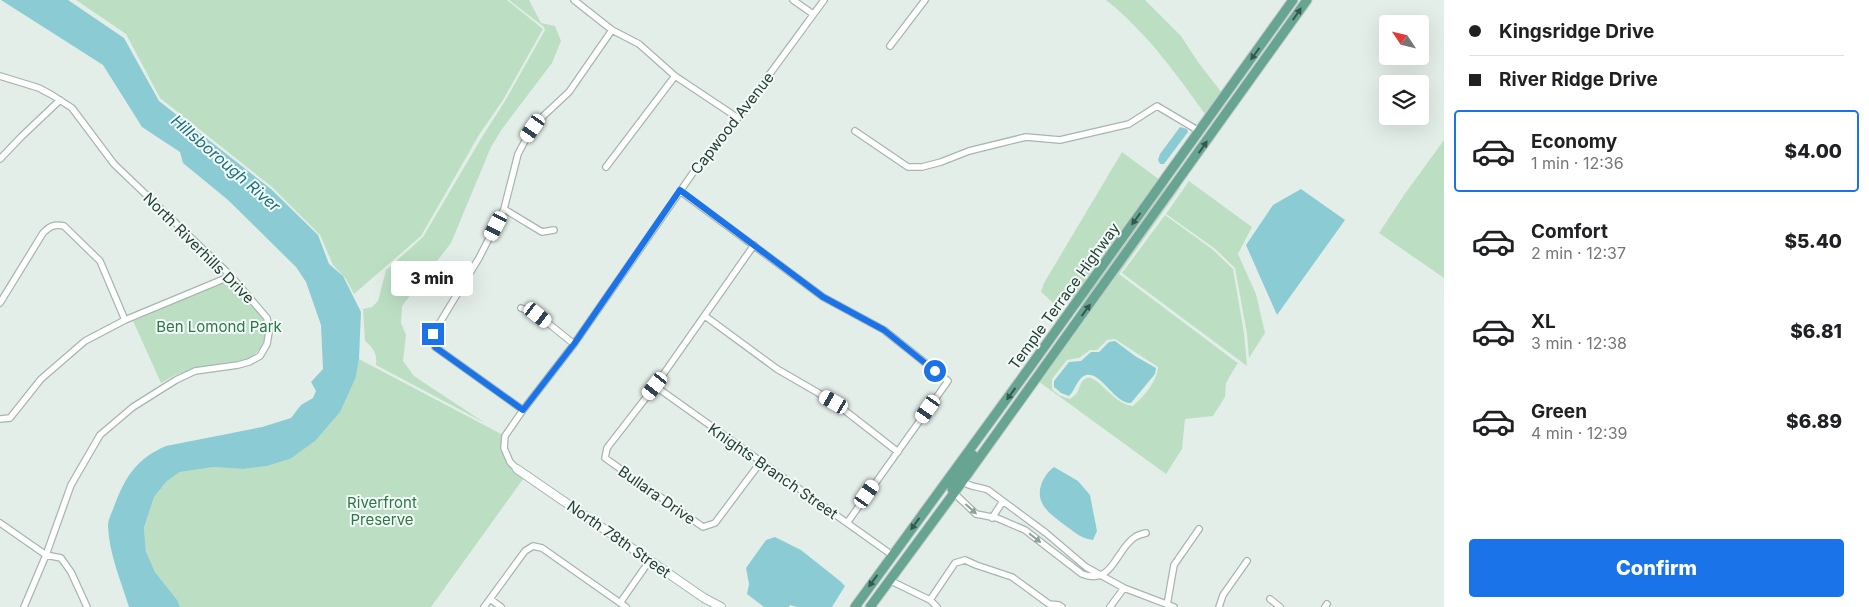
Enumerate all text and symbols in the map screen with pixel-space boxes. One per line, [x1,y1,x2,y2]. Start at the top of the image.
one-way arrow [1292,7,1302,21]
north arrow [1379,15,1429,65]
map controls [1379,15,1429,125]
text: Kingsridge Drive [1499,20,1654,43]
one-way arrow [1250,47,1260,61]
street label: Capwood Avenue [686,68,778,178]
text: River Ridge Drive [1499,68,1658,91]
button: layers [1379,75,1429,125]
water label: Hillsborough River [167,110,285,216]
car [518,111,547,145]
icon: car [1471,129,1516,174]
text: Economy [1531,130,1617,153]
one-way arrow [1198,140,1208,154]
text: $4.00 [1785,140,1842,163]
text: 1 min · 12:36 [1531,153,1624,173]
street label: North Riverhills Drive [139,188,259,308]
car [482,209,509,243]
one-way arrow [1131,212,1141,226]
street label: Temple Terrace Highway [1004,218,1124,373]
icon: car [1471,219,1516,264]
text: Comfort [1531,220,1608,243]
text: $5.40 [1785,230,1842,253]
text: 2 min · 12:37 [1531,243,1626,263]
callout: 3 min [392,262,474,296]
text: 3 min [410,268,454,288]
car [521,300,554,330]
one-way arrow [1080,304,1091,317]
icon: car [1471,309,1516,354]
text: XL [1531,310,1556,333]
park label: Ben Lomond Park [156,317,283,336]
text: $6.81 [1790,320,1842,343]
route end [422,323,444,345]
text: 3 min · 12:38 [1531,333,1627,353]
route start [924,360,946,382]
car [639,370,670,402]
one-way arrow [1006,387,1016,400]
car [817,388,850,416]
car [913,392,942,426]
icon: car [1471,399,1516,444]
text: Green [1531,400,1587,423]
text: $6.89 [1786,410,1842,433]
street label: Knights Branch Street [704,419,842,523]
text: 4 min · 12:39 [1531,423,1627,443]
street label: Bullara Drive [615,461,699,529]
car [852,477,881,511]
park label: Riverfront Preserve [347,493,417,529]
street label: North 78th Street [564,496,675,582]
one-way arrow [965,503,977,514]
one-way arrow [909,517,920,530]
one-way arrow [1028,533,1041,544]
button: Confirm [1469,539,1844,597]
one-way arrow [868,574,878,588]

